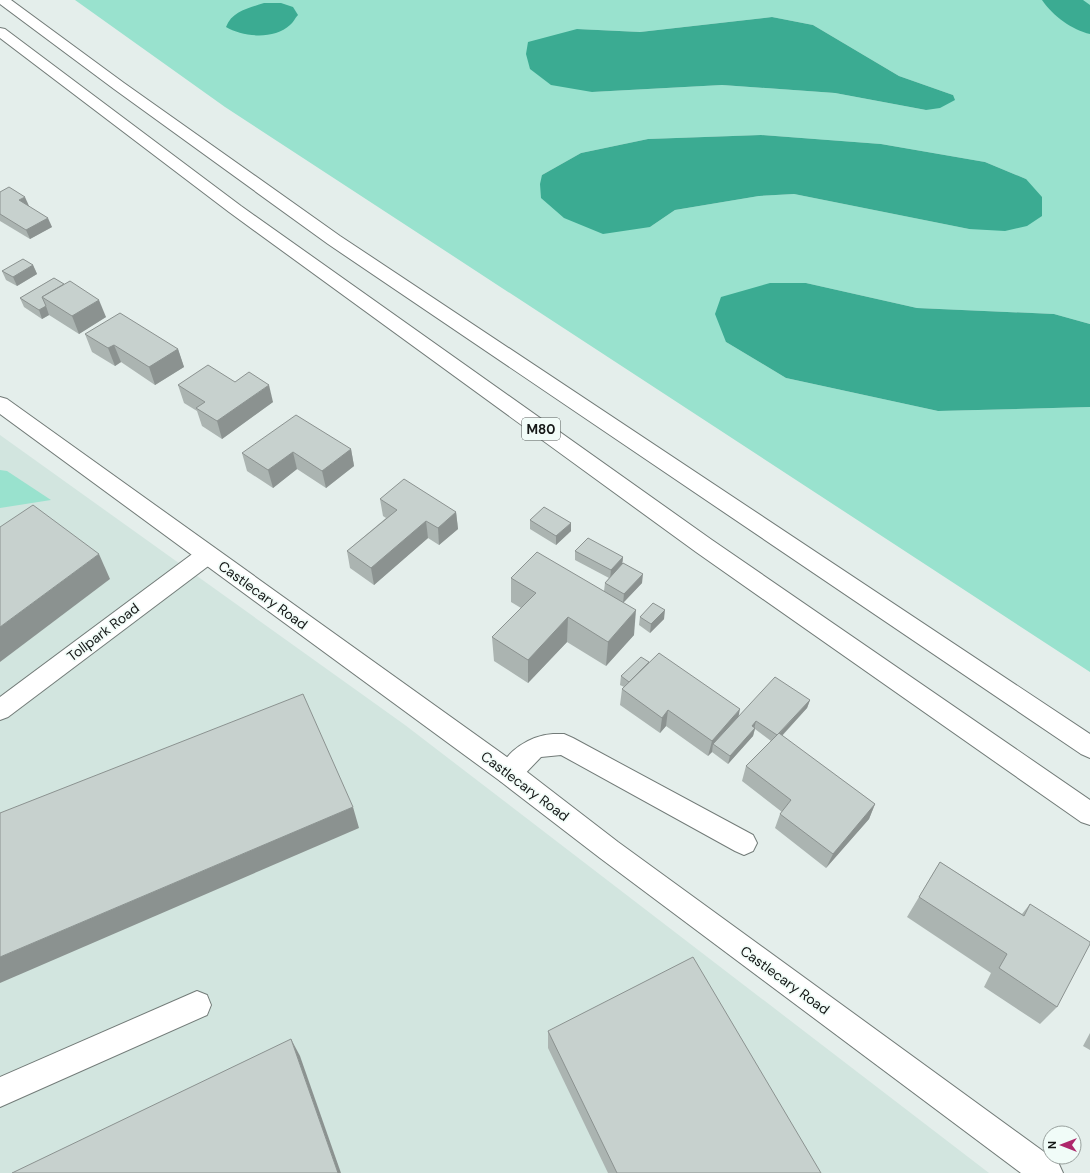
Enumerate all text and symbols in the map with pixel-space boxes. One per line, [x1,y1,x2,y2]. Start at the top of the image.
road number: M80 [522,418,560,440]
street label: Castlecary Road [215,557,311,633]
street label: Tollpark Road [63,599,143,665]
street label: Castlecary Road [477,747,573,825]
street label: Castlecary Road [737,942,833,1018]
north arrow [1042,1125,1082,1165]
text: N [1045,1141,1059,1149]

